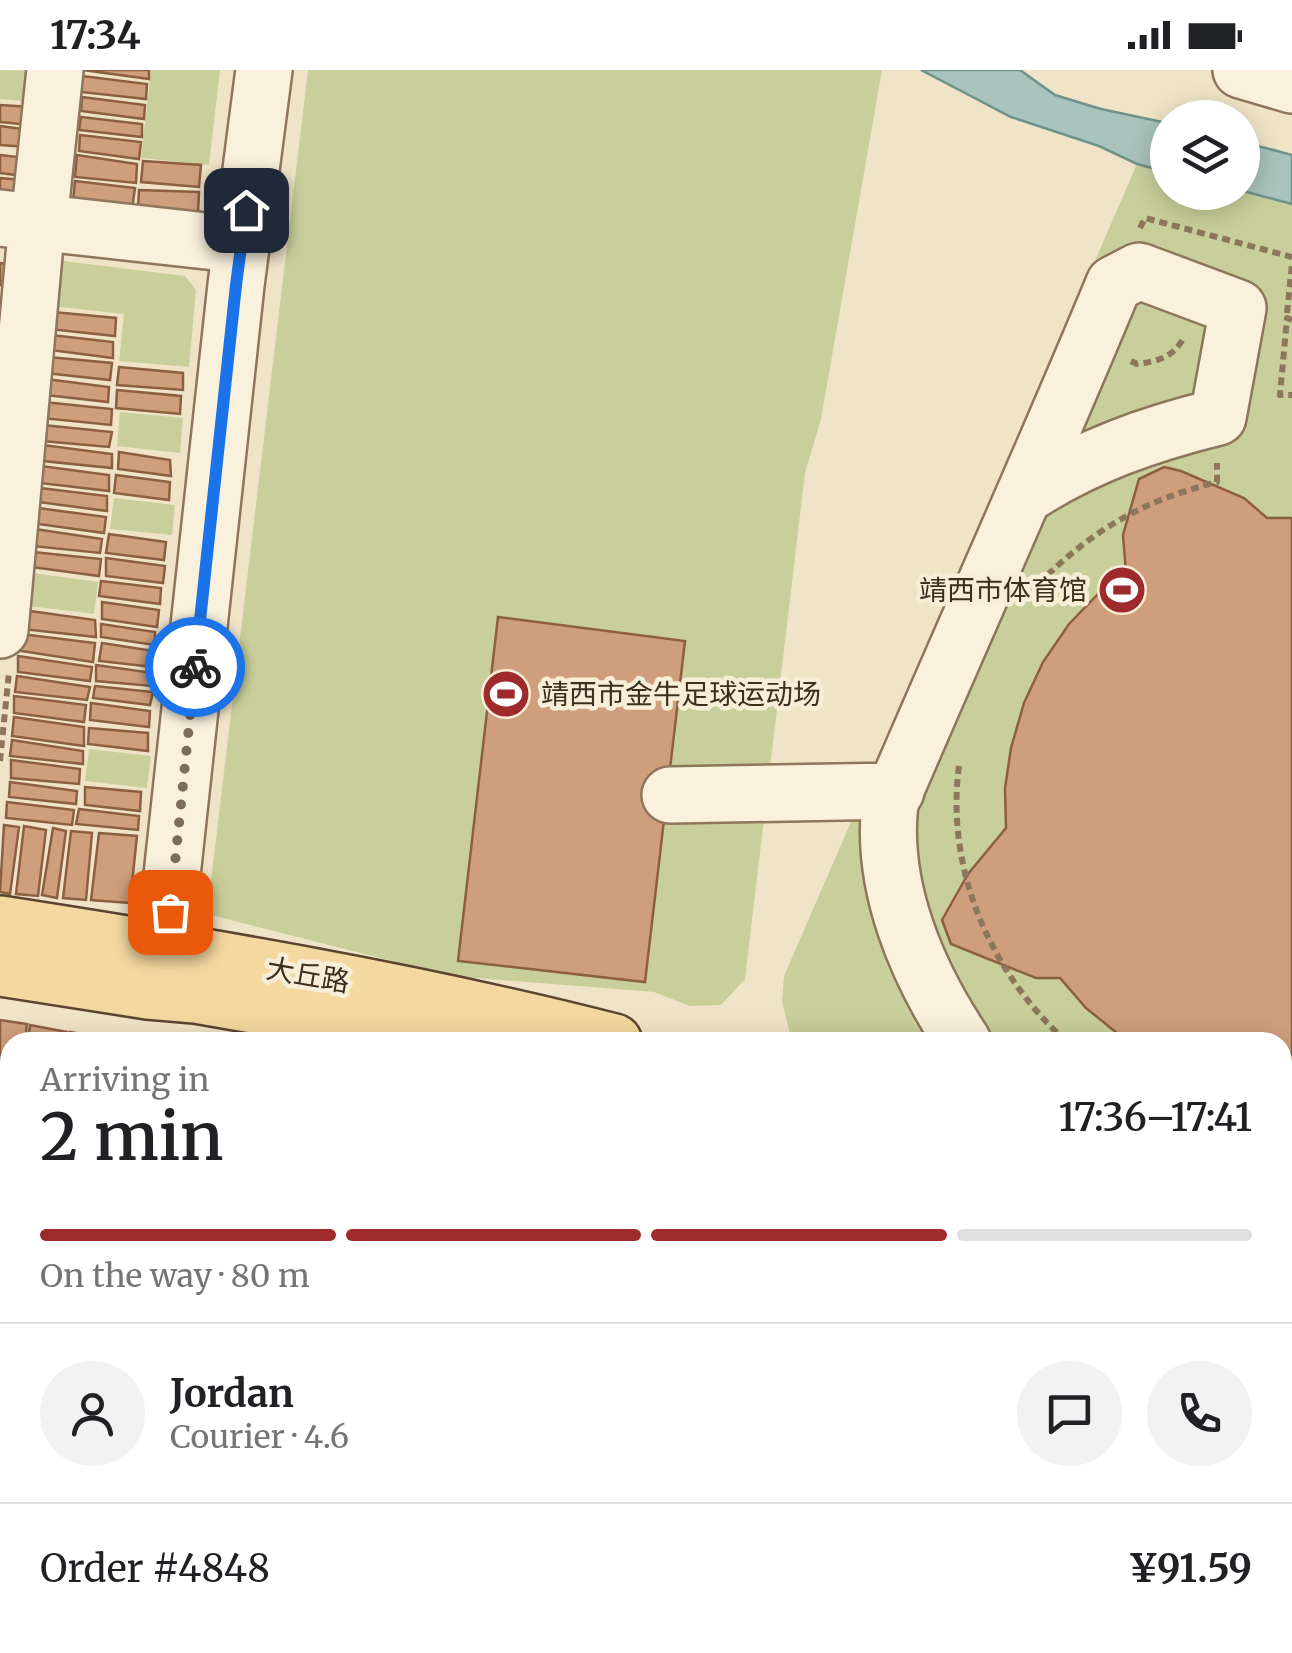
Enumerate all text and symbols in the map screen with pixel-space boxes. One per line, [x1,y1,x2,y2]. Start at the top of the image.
text: 17:34 [50,12,141,59]
map controls [1150,100,1260,210]
button: layers [1150,100,1260,210]
pin [204,168,289,253]
icon: home [219,183,274,238]
sports icon: 靖西市体育馆 [1096,564,1148,616]
place label: 靖西市体育馆 [919,572,1087,608]
courier [145,617,245,717]
icon: bike [168,640,223,695]
sports icon: 靖西市金牛足球运动场 [480,668,532,720]
place label: 靖西市金牛足球运动场 [541,676,821,712]
pin [128,870,213,955]
icon: bag [143,885,198,940]
street label: 大丘路 [264,950,352,1000]
text: Arriving in [40,1060,209,1100]
text: 17:36–17:41 [1059,1094,1252,1141]
text: 2 min [40,1096,224,1178]
text: On the way · 80 m [40,1256,310,1296]
button: person [40,1361,145,1466]
button: chat [1017,1361,1122,1466]
button: phone [1147,1361,1252,1466]
text: Jordan [170,1370,294,1417]
text: Courier · 4.6 [170,1417,349,1457]
text: Order #4848 [40,1545,270,1592]
text: ¥91.59 [1128,1545,1252,1592]

